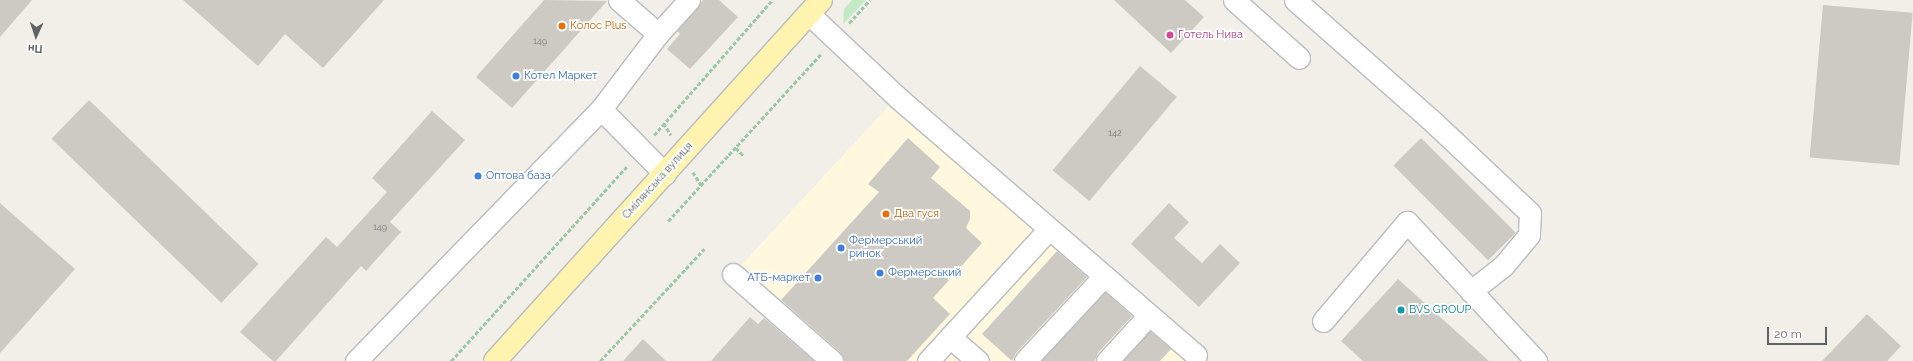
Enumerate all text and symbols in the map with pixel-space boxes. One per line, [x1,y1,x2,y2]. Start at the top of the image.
north arrow [16,16,56,56]
place label: Колос Plus [570,19,627,33]
marker: Колос Plus [557,21,567,31]
place label: Готель Нива [1178,28,1243,42]
marker: Готель Нива [1165,30,1175,40]
house number: 149 [533,36,547,46]
text: Пн [28,42,43,55]
place label: Котел Маркет [524,69,597,83]
marker: Котел Маркет [511,71,521,81]
house number: 142 [1108,128,1122,138]
street label: Смілянська вулиця [620,140,696,222]
place label: Оптова база [486,169,551,183]
marker: Оптова база [473,171,483,181]
place label: Два гуся [894,207,939,221]
marker: Два гуся [881,209,891,219]
house number: 149 [373,222,387,232]
place label: Фермерський ринок [849,235,922,261]
marker: Фермерський ринок [836,243,846,253]
place label: Фермерський [888,266,961,280]
marker: Фермерський [875,268,885,278]
place label: АТБ-маркет [747,271,810,285]
marker: АТБ-маркет [813,273,823,283]
place label: BVS GROUP [1409,303,1471,317]
marker: BVS GROUP [1396,305,1406,315]
scale bar [1769,319,1829,345]
text: 20 m [1774,327,1802,341]

